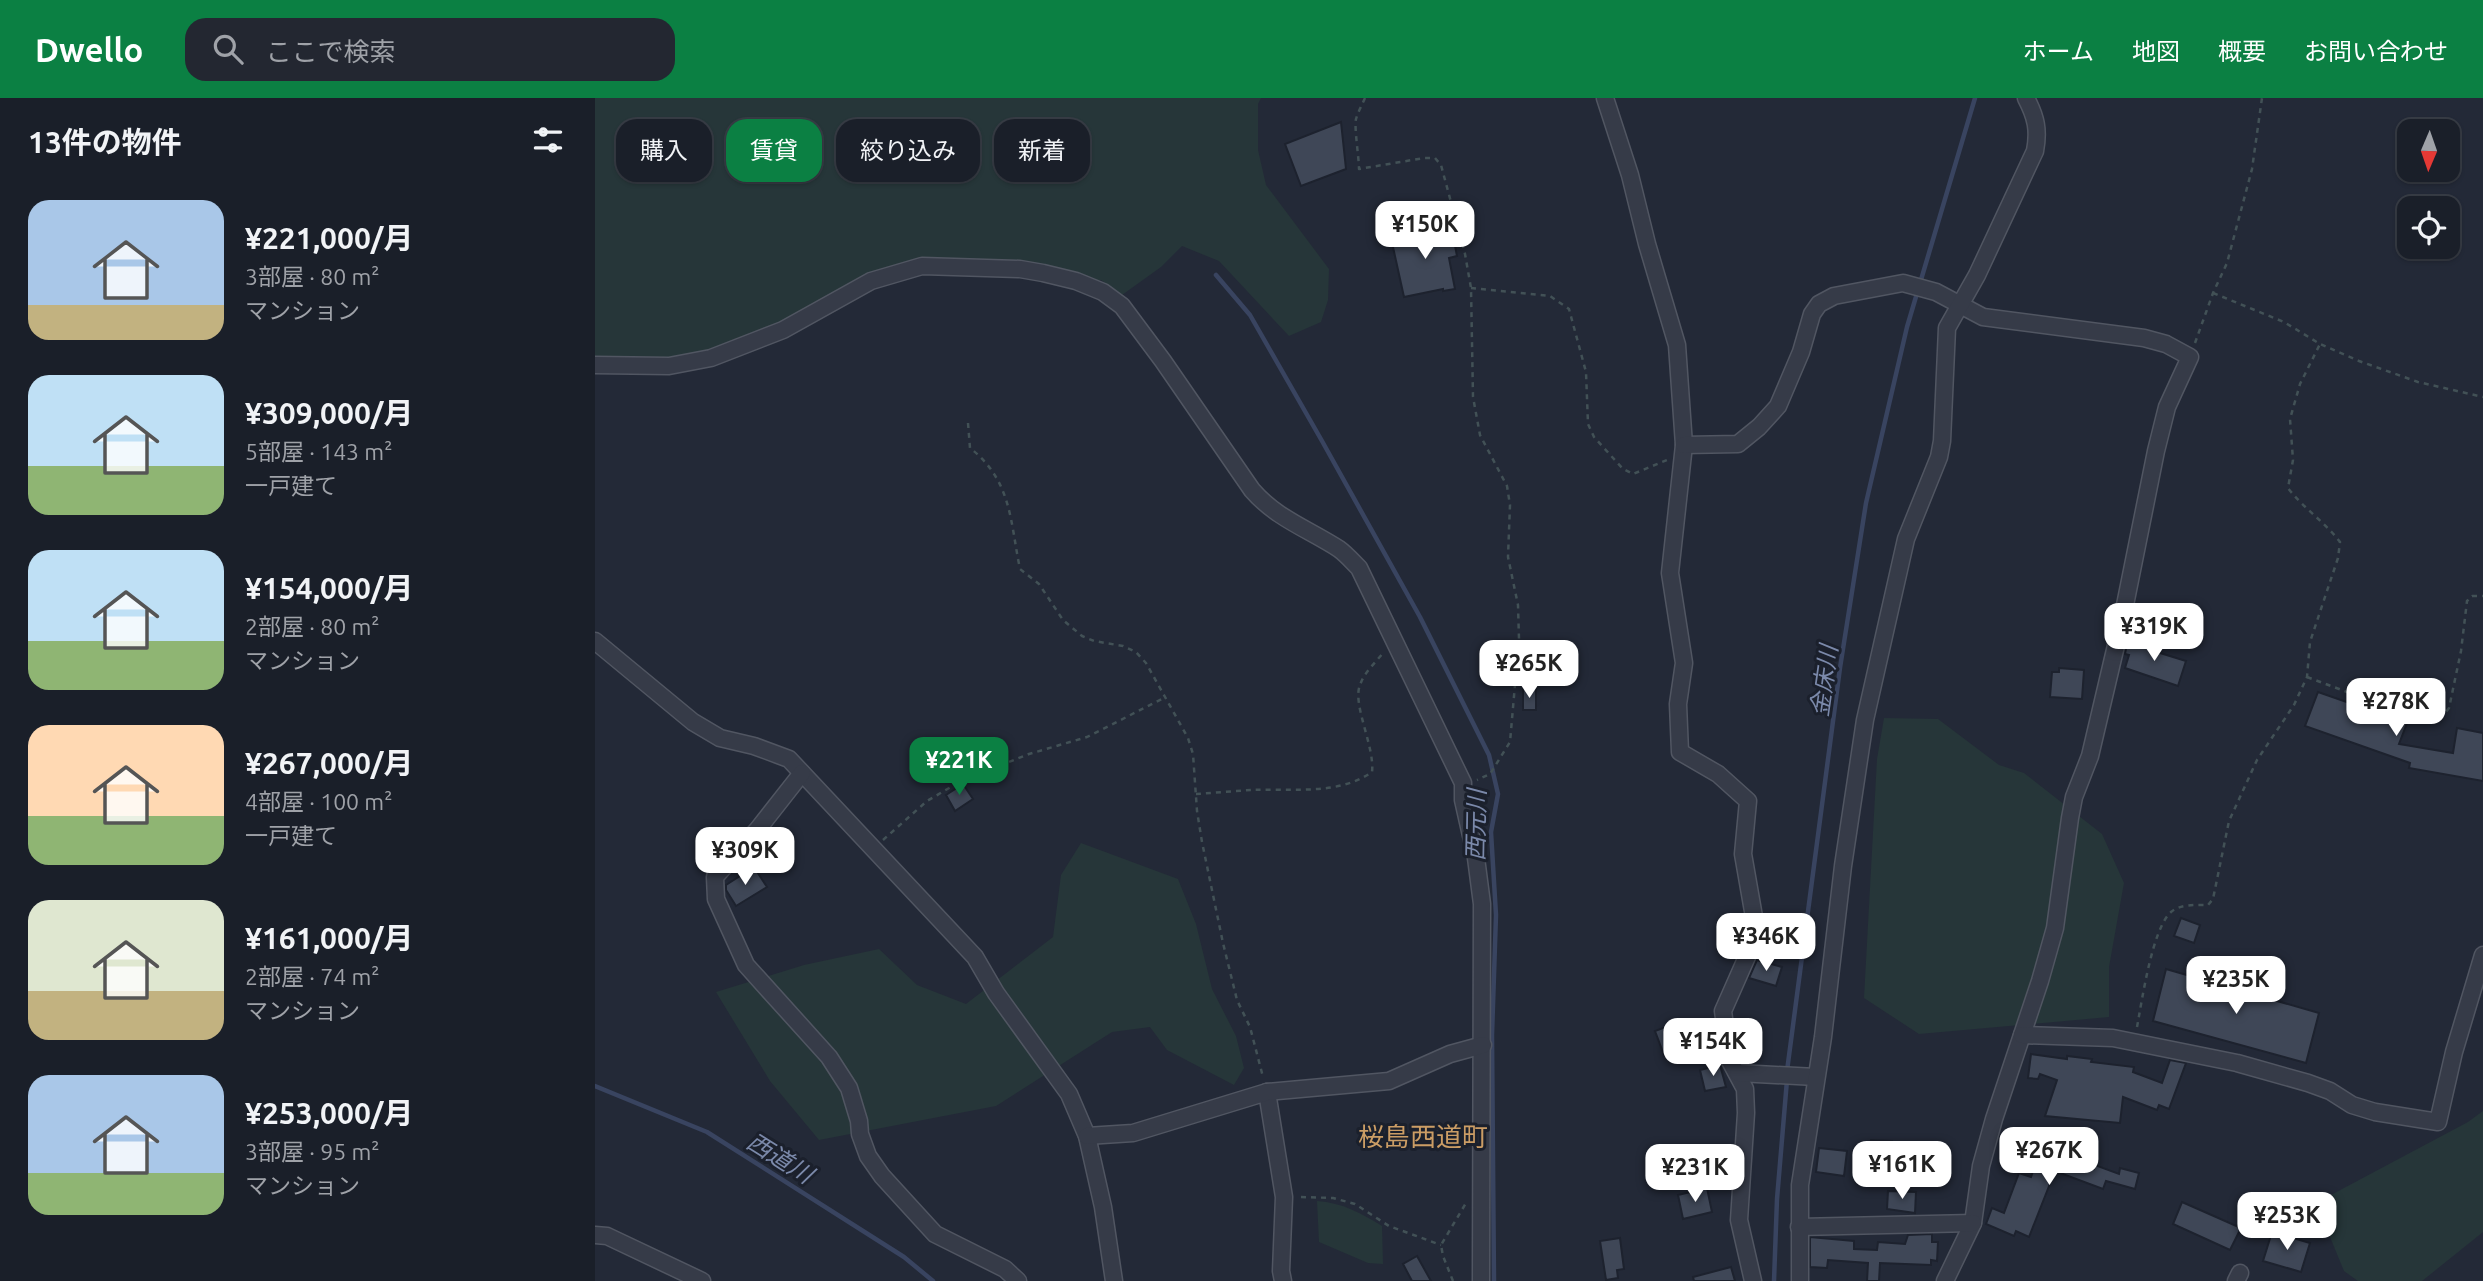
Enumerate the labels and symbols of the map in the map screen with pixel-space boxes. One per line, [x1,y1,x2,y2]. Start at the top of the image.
north arrow [2397,119,2461,182]
pin: ¥150K [1376,202,1474,261]
pin: ¥319K [2105,603,2203,663]
pin: ¥265K [1480,640,1578,700]
water label: 金床川 [1806,641,1843,719]
pin: ¥278K [2347,678,2445,738]
pin: ¥221K [910,738,1008,797]
water label: 西元川 [1462,786,1490,861]
pin: ¥309K [696,828,794,887]
pin: ¥346K [1717,914,1815,973]
pin: ¥235K [2187,956,2285,1016]
pin: ¥154K [1664,1018,1762,1078]
district label: 桜島西道町 [1358,1122,1488,1151]
water label: 西道川 [742,1127,820,1190]
pin: ¥267K [2000,1128,2098,1187]
pin: ¥161K [1853,1142,1951,1201]
pin: ¥231K [1646,1144,1744,1204]
pin: ¥253K [2238,1192,2336,1252]

